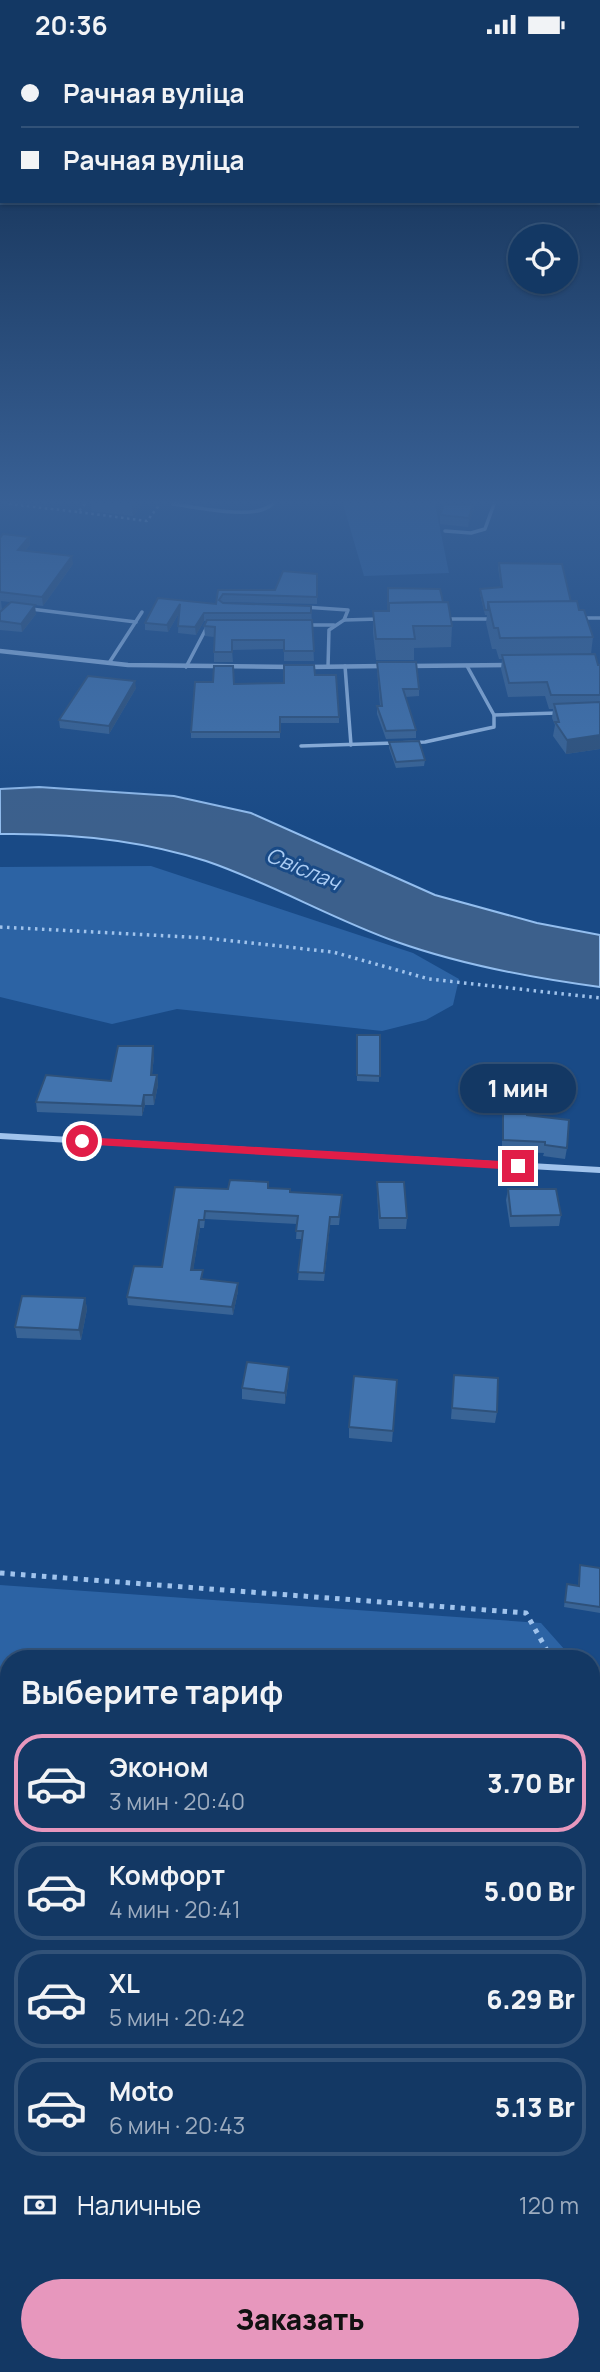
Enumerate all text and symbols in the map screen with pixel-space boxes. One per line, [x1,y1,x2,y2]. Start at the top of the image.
text: 20:36 [35,7,108,43]
text: Рачная вуліца [63,75,245,111]
text: Рачная вуліца [63,142,245,178]
map controls [508,224,578,294]
button: locate [508,224,578,294]
water label: Свіслач [262,840,346,897]
callout: 1 мин [460,1065,576,1113]
text: 1 мин [488,1072,548,1104]
route start [66,1125,98,1157]
route end [502,1150,534,1182]
text: Выберите тариф [21,1670,283,1714]
text: Эконом [109,1749,209,1785]
icon: car [25,1752,88,1815]
text: 3.70 Br [487,1765,575,1801]
text: 3 мин · 20:40 [109,1785,245,1817]
text: Комфорт [109,1857,225,1893]
icon: car [25,1860,88,1923]
text: 5.00 Br [484,1873,575,1909]
text: 4 мин · 20:41 [109,1893,241,1925]
text: XL [109,1965,140,2001]
icon: car [25,1968,88,2031]
text: 6.29 Br [486,1981,575,2017]
text: 5 мин · 20:42 [109,2001,245,2033]
text: Moto [109,2073,174,2109]
icon: car [25,2076,88,2139]
text: 5.13 Br [495,2089,575,2125]
text: 6 мин · 20:43 [109,2109,245,2141]
icon: cash [21,2186,59,2224]
text: Наличные [77,2187,201,2223]
text: 120 m [519,2189,579,2221]
button: Заказать [21,2279,579,2359]

